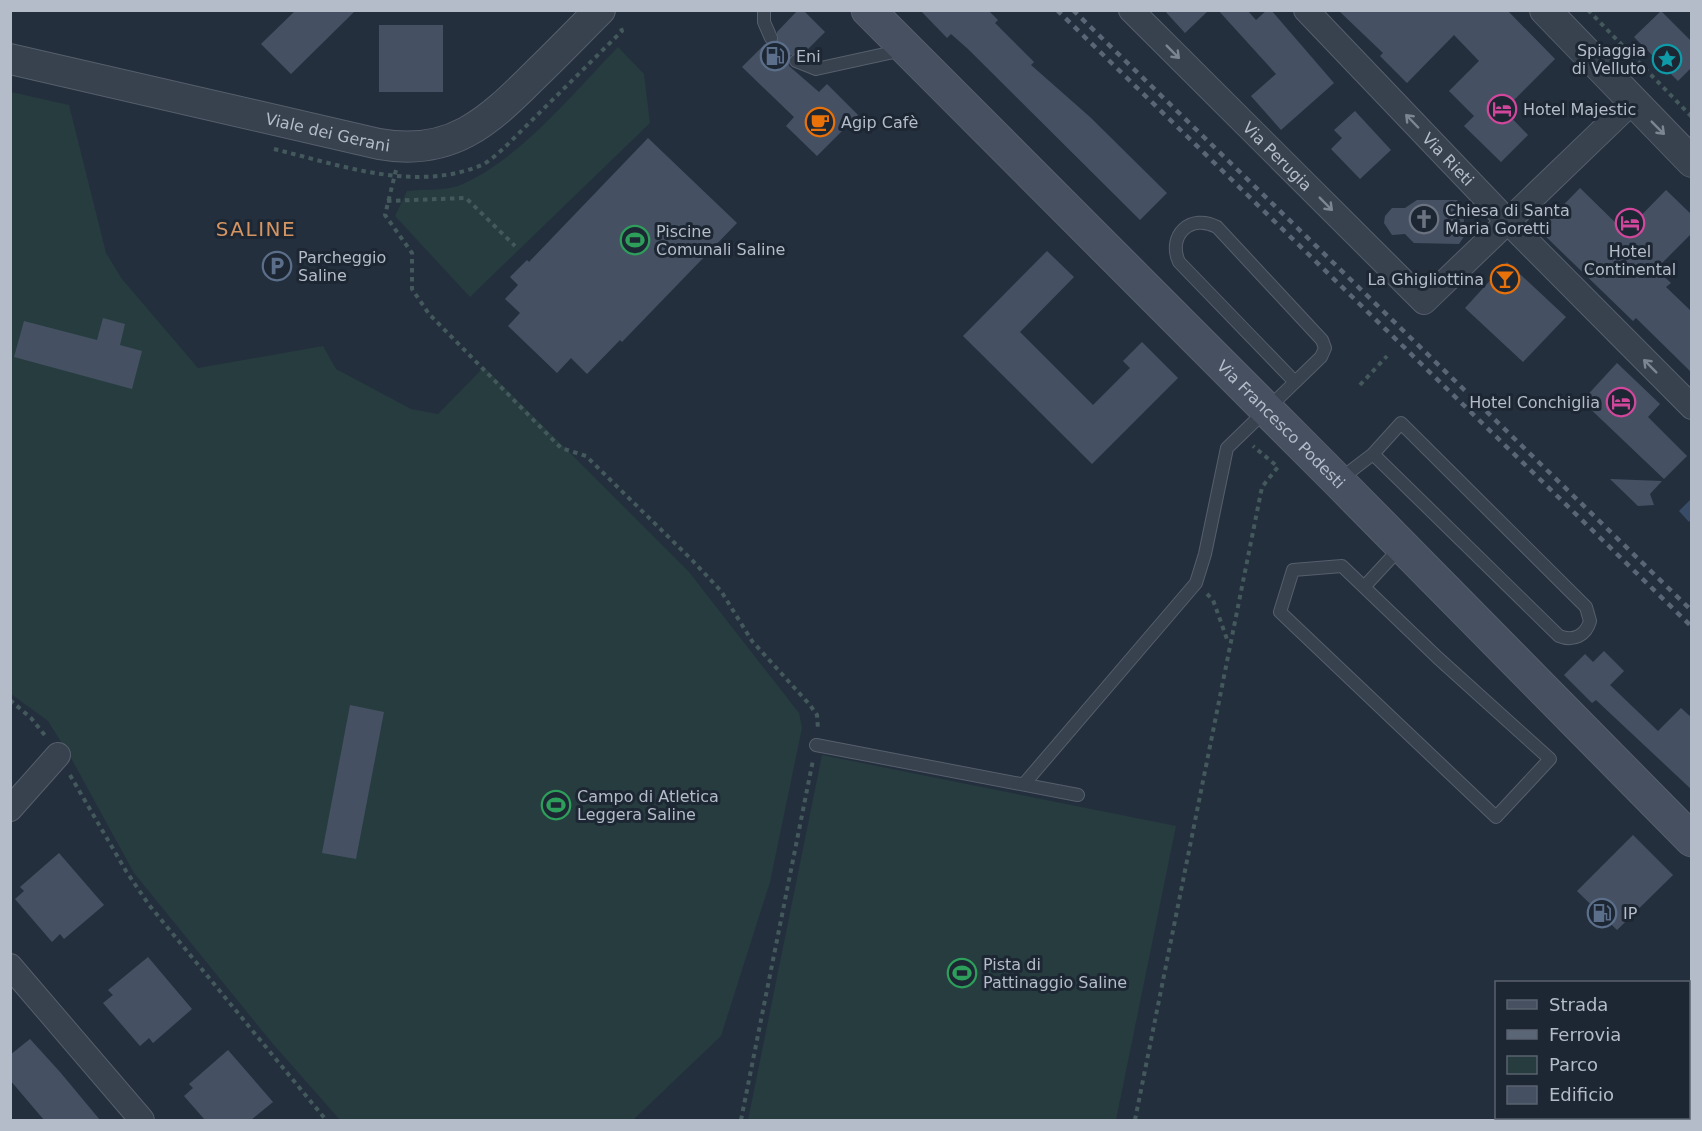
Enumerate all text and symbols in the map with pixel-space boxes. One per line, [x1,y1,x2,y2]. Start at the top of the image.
fuel station icon: Eni [759,40,791,72]
place label: Spiaggia di Velluto [1572,41,1646,78]
place icon: Spiaggia di Velluto [1651,43,1683,75]
one-way arrow [1165,44,1180,59]
place label: Eni [796,47,821,66]
hotel icon: Hotel Majestic [1486,93,1518,125]
place label: Hotel Majestic [1523,100,1636,119]
cafe icon: Agip Cafè [804,106,836,138]
street label: Viale dei Gerani [264,109,391,155]
place label: Agip Cafè [841,113,918,132]
one-way arrow [1404,113,1419,128]
street label: Via Perugia [1239,118,1316,195]
one-way arrow [1651,121,1665,136]
street label: Via Rieti [1419,129,1478,189]
one-way arrow [1318,197,1333,212]
place label: Chiesa di Santa Maria Goretti [1445,201,1570,238]
church icon: Chiesa di Santa Maria Goretti [1408,203,1440,235]
hotel icon: Hotel Continental [1614,207,1646,239]
district label: SALINE [216,217,296,241]
place label: Piscine Comunali Saline [656,222,785,259]
sports icon: Piscine Comunali Saline [619,224,651,256]
place label: Hotel Continental [1584,242,1676,279]
place label: Parcheggio Saline [298,248,386,285]
parking icon: Parcheggio Saline [261,250,293,282]
bar icon: La Ghigliottina [1489,263,1521,295]
place label: La Ghigliottina [1367,270,1484,289]
street label: Via Francesco Podesti [1213,356,1349,492]
one-way arrow [1643,358,1658,373]
hotel icon: Hotel Conchiglia [1605,386,1637,418]
place label: Hotel Conchiglia [1469,393,1600,412]
place label: Campo di Atletica Leggera Saline [577,787,719,824]
sports icon: Campo di Atletica Leggera Saline [540,789,572,821]
fuel station icon: IP [1586,897,1618,929]
place label: IP [1623,904,1638,923]
place label: Pista di Pattinaggio Saline [983,955,1127,992]
sports icon: Pista di Pattinaggio Saline [946,957,978,989]
legend [1495,981,1690,1119]
text: Strada [1549,994,1608,1015]
text: Ferrovia [1549,1024,1621,1045]
text: Parco [1549,1054,1598,1075]
text: Edificio [1549,1084,1614,1105]

